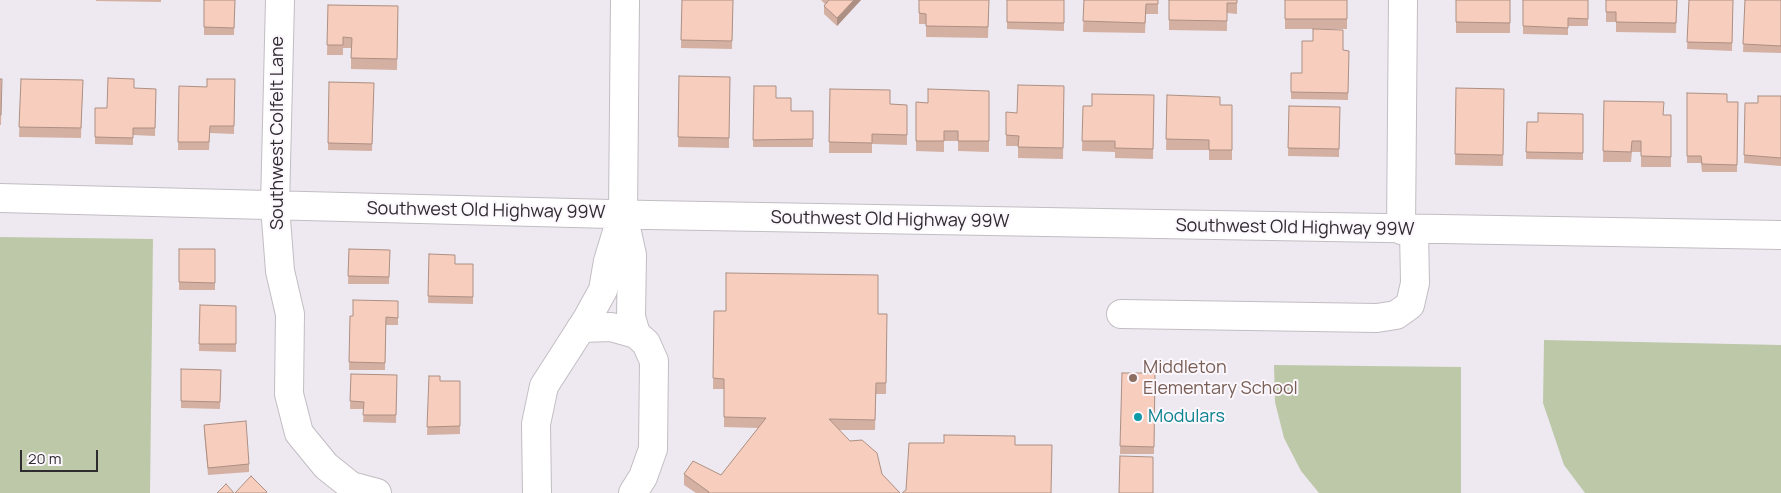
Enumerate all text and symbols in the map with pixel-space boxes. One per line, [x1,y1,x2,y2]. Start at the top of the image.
street label: Southwest Colfelt Lane [267,36,289,230]
street label: Southwest Old Highway 99W [366,198,606,224]
street label: Southwest Old Highway 99W [770,207,1010,233]
street label: Southwest Old Highway 99W [1175,215,1415,241]
place label: Middleton Elementary School [1143,357,1298,399]
marker: Middleton Elementary School [1127,372,1139,384]
place label: Modulars [1148,406,1225,428]
marker: Modulars [1132,411,1144,423]
scale bar [22,440,100,472]
text: 20 m [28,448,61,469]

